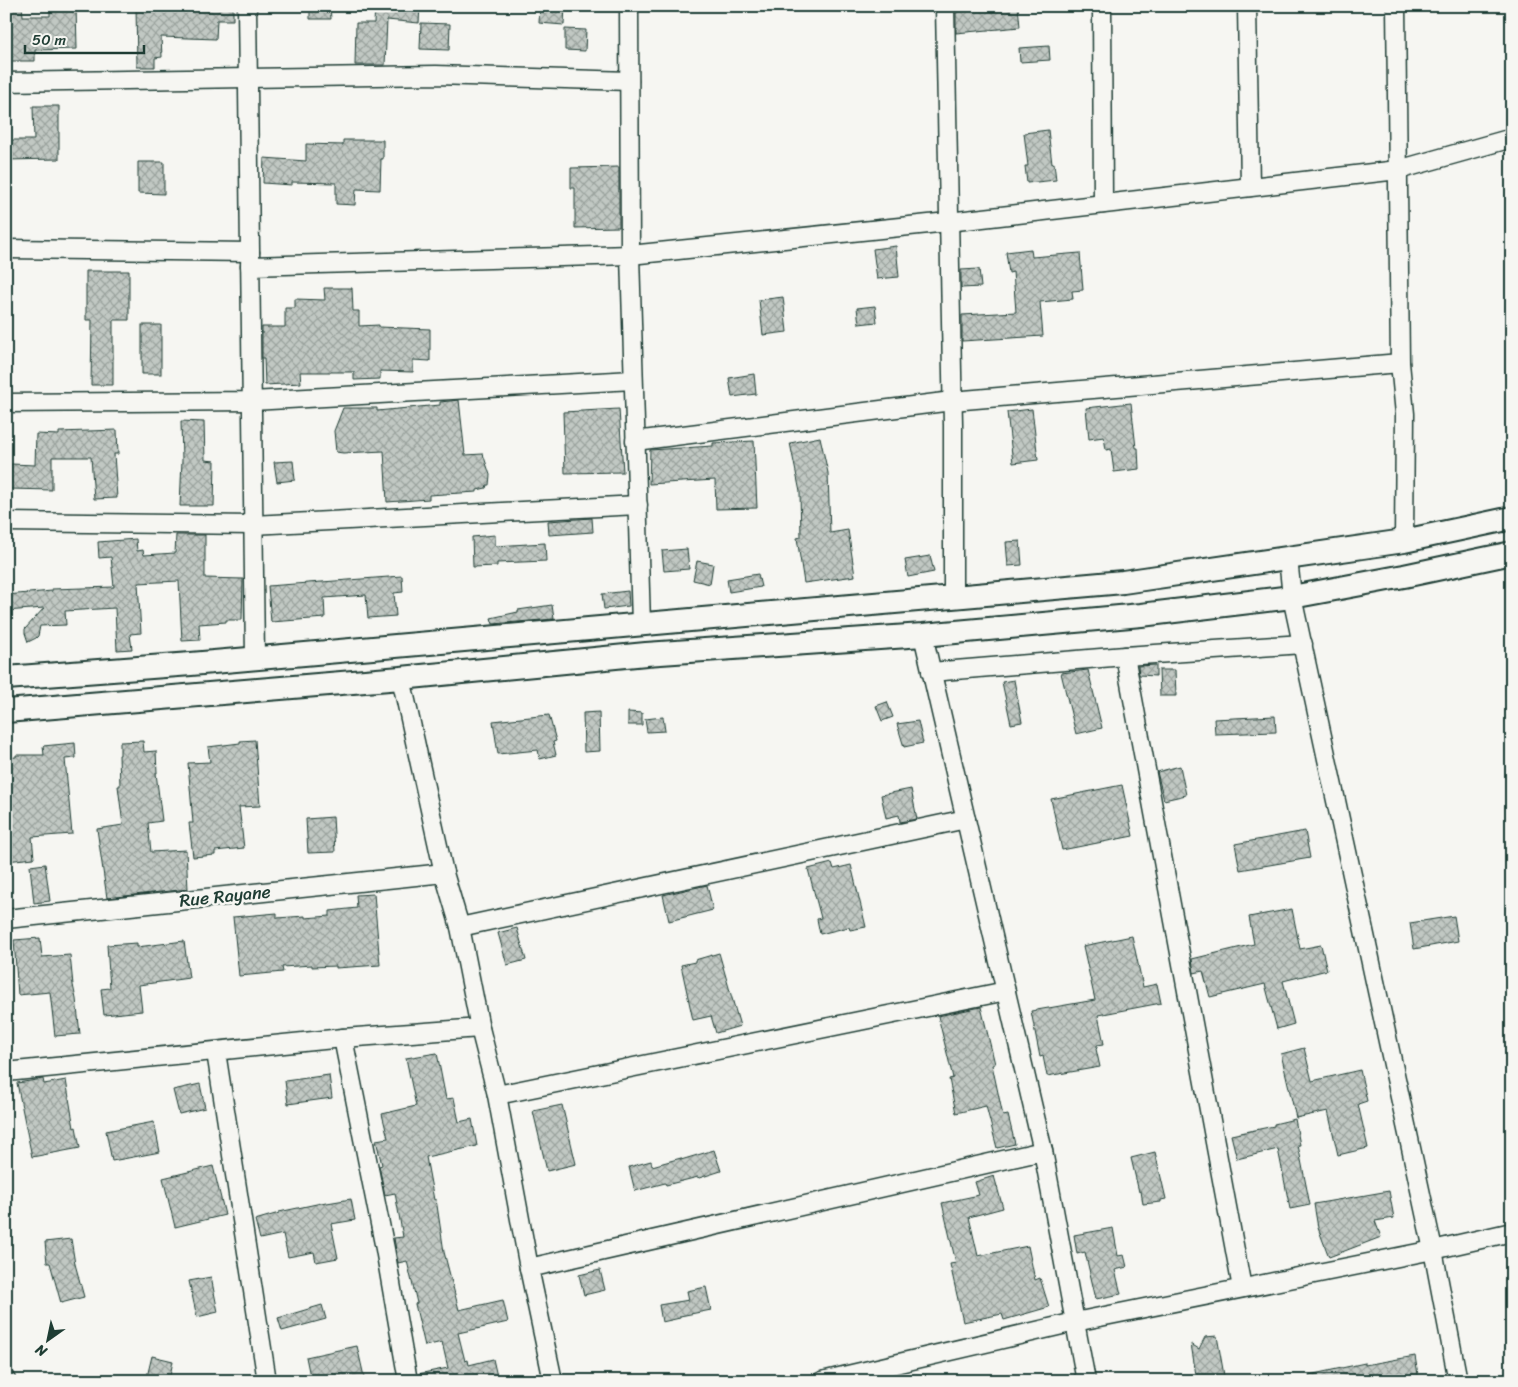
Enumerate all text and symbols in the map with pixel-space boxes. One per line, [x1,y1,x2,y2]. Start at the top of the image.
scale bar [25,22,144,54]
text: 50 m [32,27,67,53]
street label: Rue Rayane [178,875,272,917]
north arrow [22,1314,72,1364]
text: N [30,1337,53,1364]

